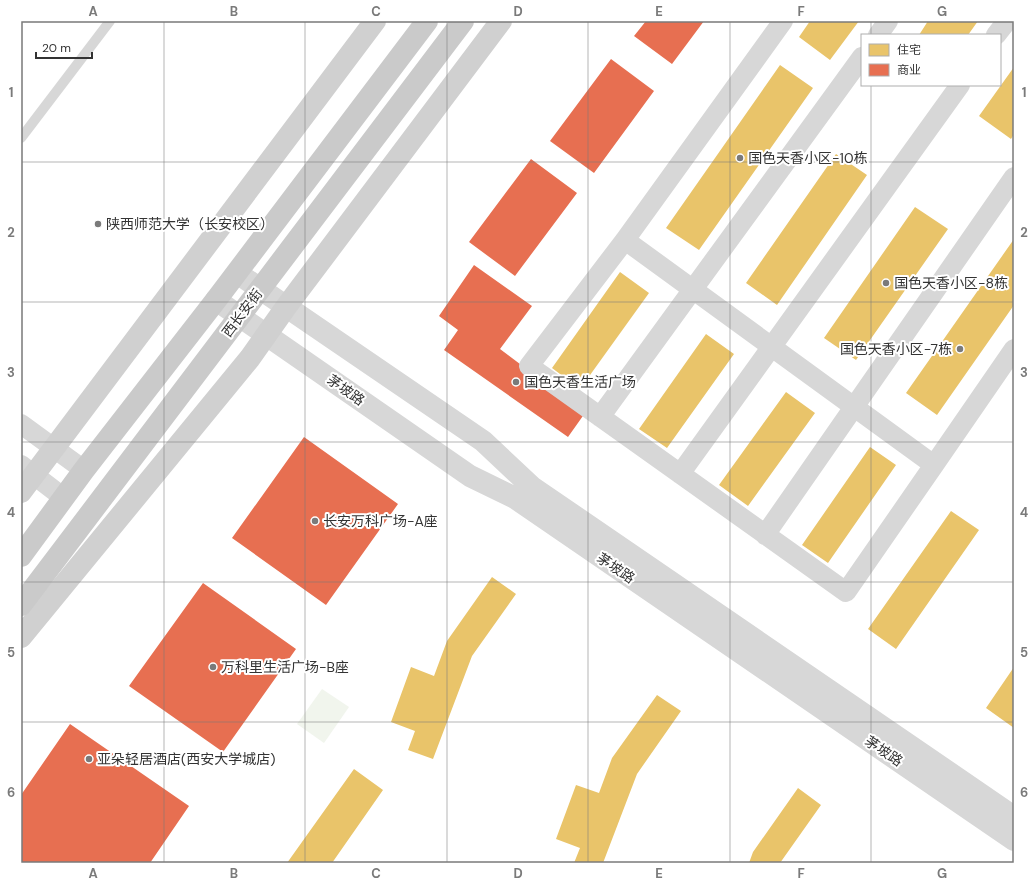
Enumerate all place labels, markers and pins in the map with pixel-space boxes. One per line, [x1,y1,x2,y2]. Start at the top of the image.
place label: 国色天香小区-10栋 [748,149,868,167]
marker: 国色天香小区-10栋 [735,153,745,163]
place label: 陕西师范大学（长安校区） [106,215,274,233]
marker: 陕西师范大学（长安校区） [93,219,103,229]
place label: 国色天香小区-8栋 [894,274,1008,292]
marker: 国色天香小区-8栋 [881,278,891,288]
place label: 国色天香小区-7栋 [840,340,952,358]
marker: 国色天香小区-7栋 [955,344,965,354]
place label: 国色天香生活广场 [524,373,636,391]
marker: 国色天香生活广场 [511,377,521,387]
place label: 长安万科广场-A座 [323,512,438,530]
marker: 长安万科广场-A座 [310,516,320,526]
place label: 万科里生活广场-B座 [221,658,349,676]
marker: 万科里生活广场-B座 [208,662,218,672]
place label: 亚朵轻居酒店(西安大学城店) [97,750,275,768]
marker: 亚朵轻居酒店(西安大学城店) [84,754,94,764]

